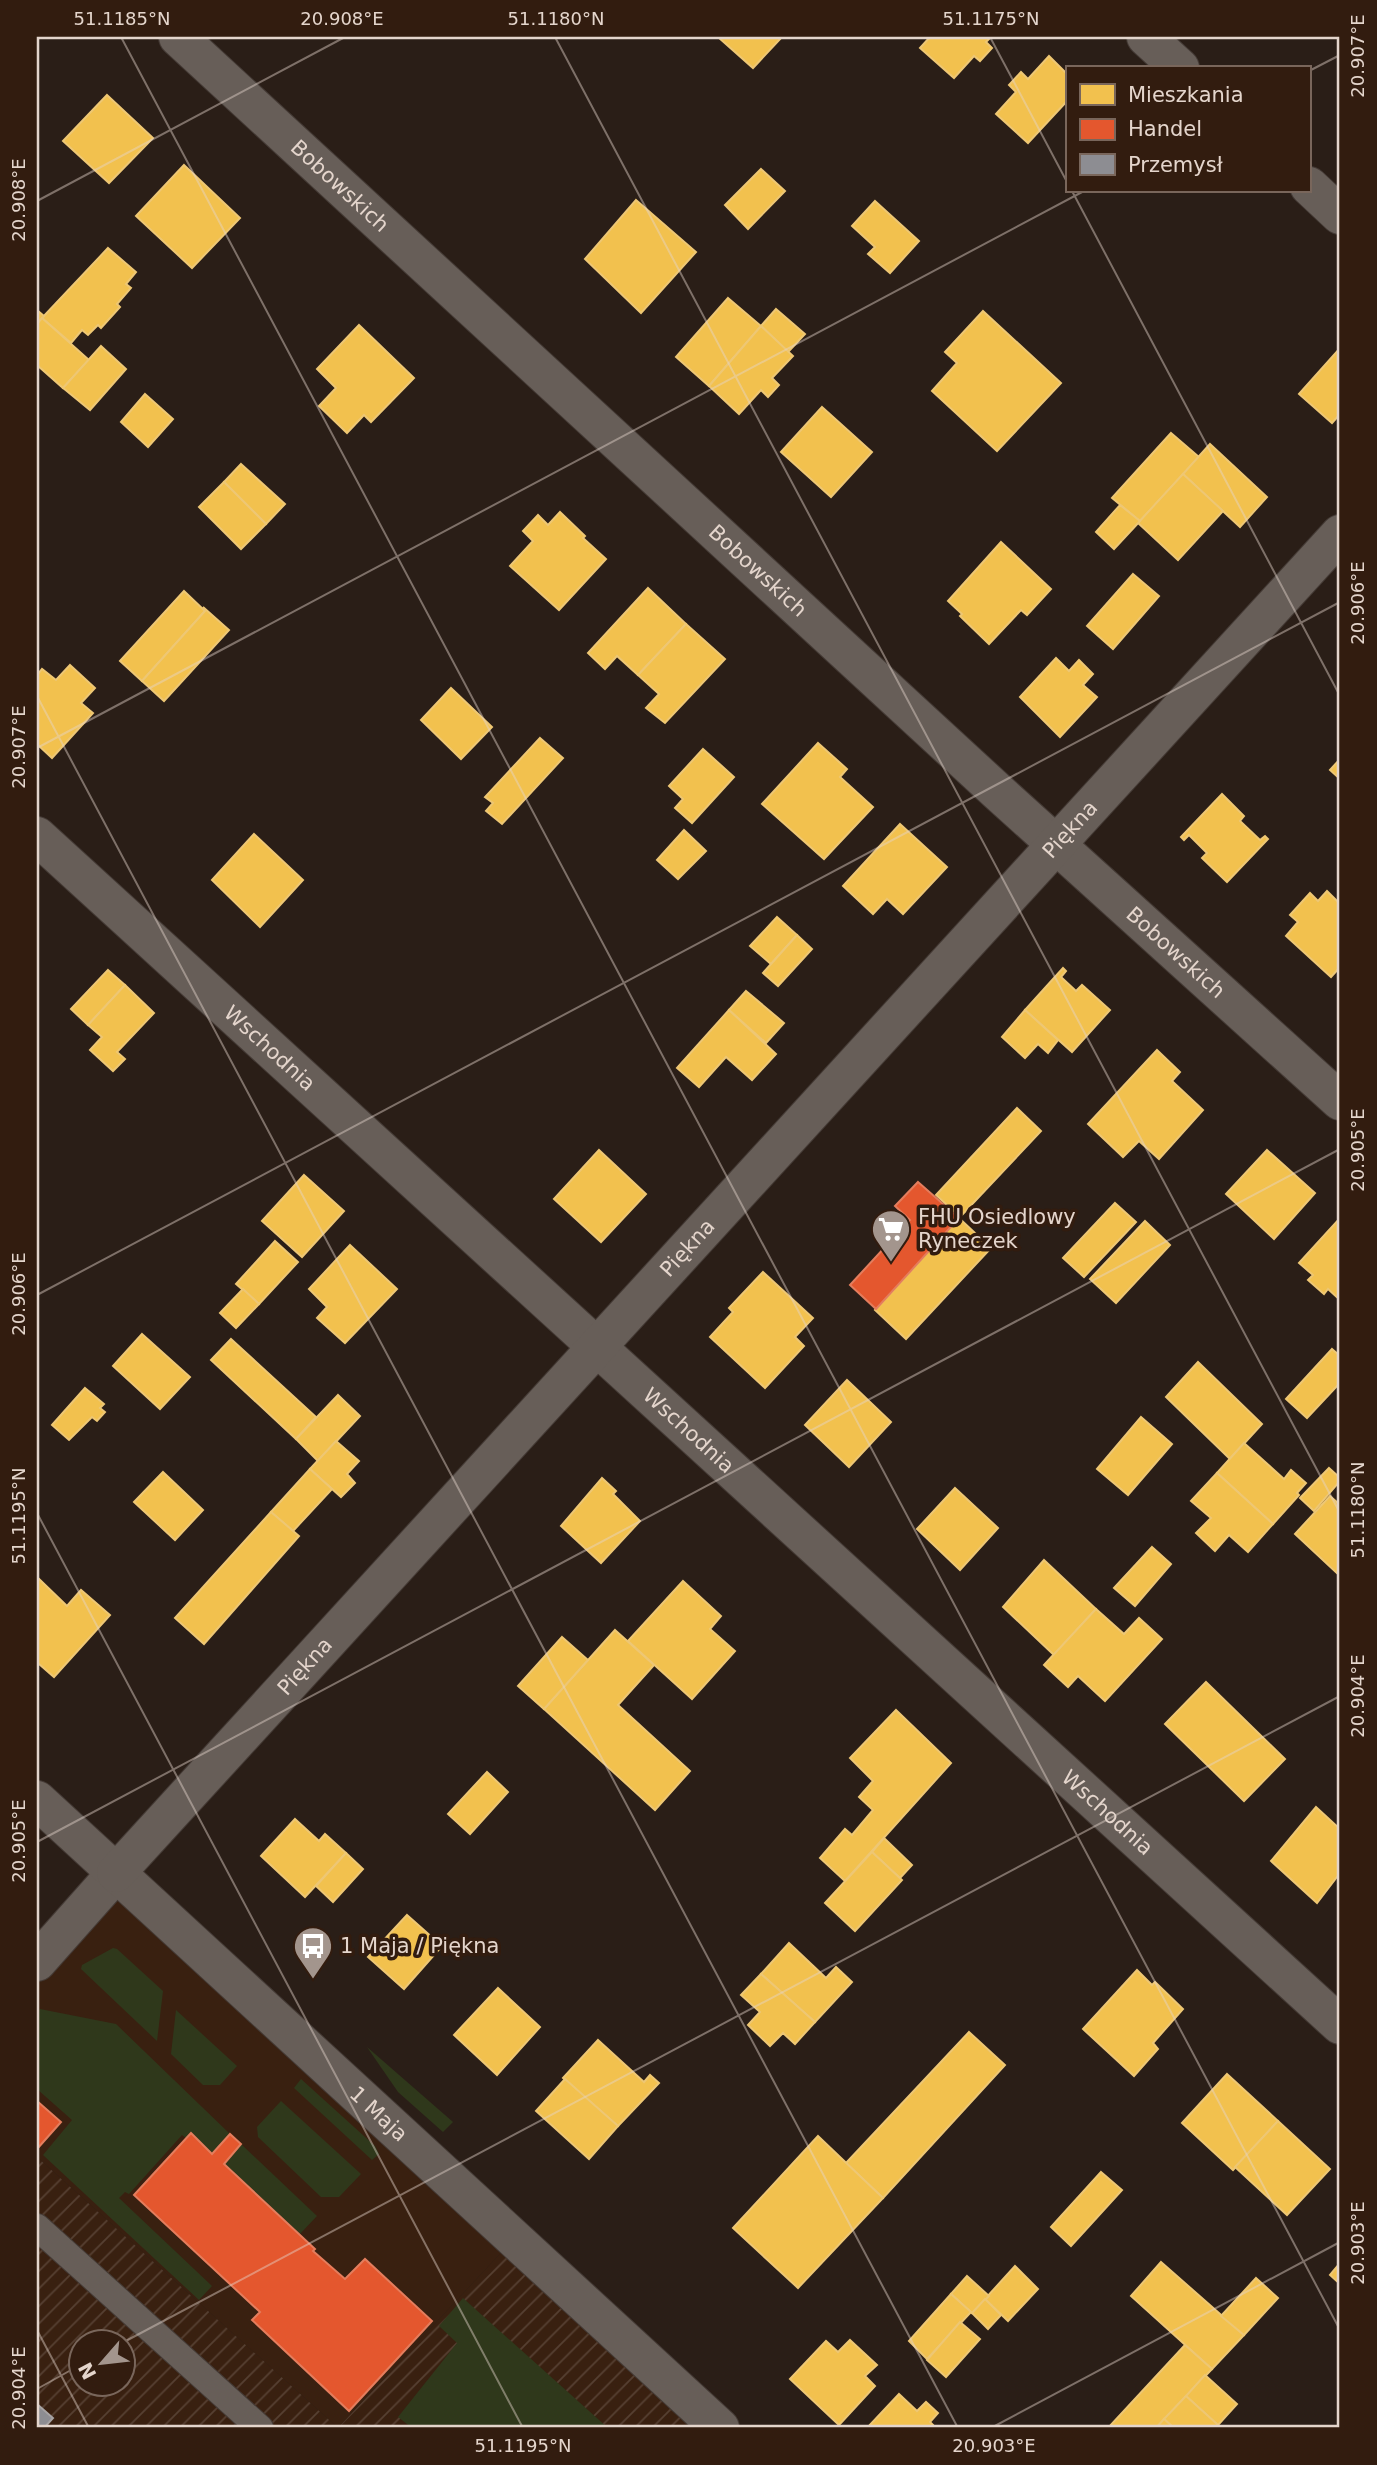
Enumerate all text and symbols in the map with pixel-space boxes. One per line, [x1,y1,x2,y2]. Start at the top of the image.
text: 51.1185°N [74,8,170,29]
text: 20.908°E [300,8,384,29]
text: 51.1180°N [508,8,604,29]
text: 51.1175°N [943,8,1039,29]
text: 20.907°E [1347,14,1368,98]
legend [1066,66,1310,192]
text: Mieszkania [1128,83,1244,107]
text: Handel [1128,117,1202,141]
street label: Bobowskich [286,135,394,237]
text: Przemysł [1128,153,1223,177]
text: 20.908°E [8,158,29,242]
street label: Bobowskich [704,520,812,622]
text: 20.906°E [1347,561,1368,645]
text: 20.907°E [8,705,29,789]
street label: Piękna [1038,796,1102,863]
street label: Bobowskich [1121,902,1230,1003]
street label: Wschodnia [219,1001,320,1096]
text: 20.905°E [1347,1108,1368,1192]
place label: FHU Osiedlowy Ryneczek [918,1205,1076,1253]
supermarket icon: FHU Osiedlowy Ryneczek [870,1208,912,1263]
street label: Piękna [655,1214,720,1282]
text: 20.906°E [8,1252,29,1336]
street label: Wschodnia [638,1383,739,1478]
text: 51.1180°N [1347,1462,1368,1558]
text: 51.1195°N [8,1468,29,1564]
street label: Piękna [273,1633,337,1700]
text: 20.904°E [1347,1654,1368,1738]
street label: Wschodnia [1057,1765,1158,1860]
text: 20.905°E [8,1799,29,1883]
bus stop icon: 1 Maja / Piękna [292,1925,334,1980]
place label: 1 Maja / Piękna [340,1934,499,1958]
street label: 1 Maja [345,2082,412,2147]
text: 20.903°E [1347,2201,1368,2285]
north arrow [66,2328,136,2398]
text: 20.904°E [8,2346,29,2430]
text: N [74,2359,100,2383]
text: 51.1195°N [475,2435,571,2456]
text: 20.903°E [952,2435,1036,2456]

